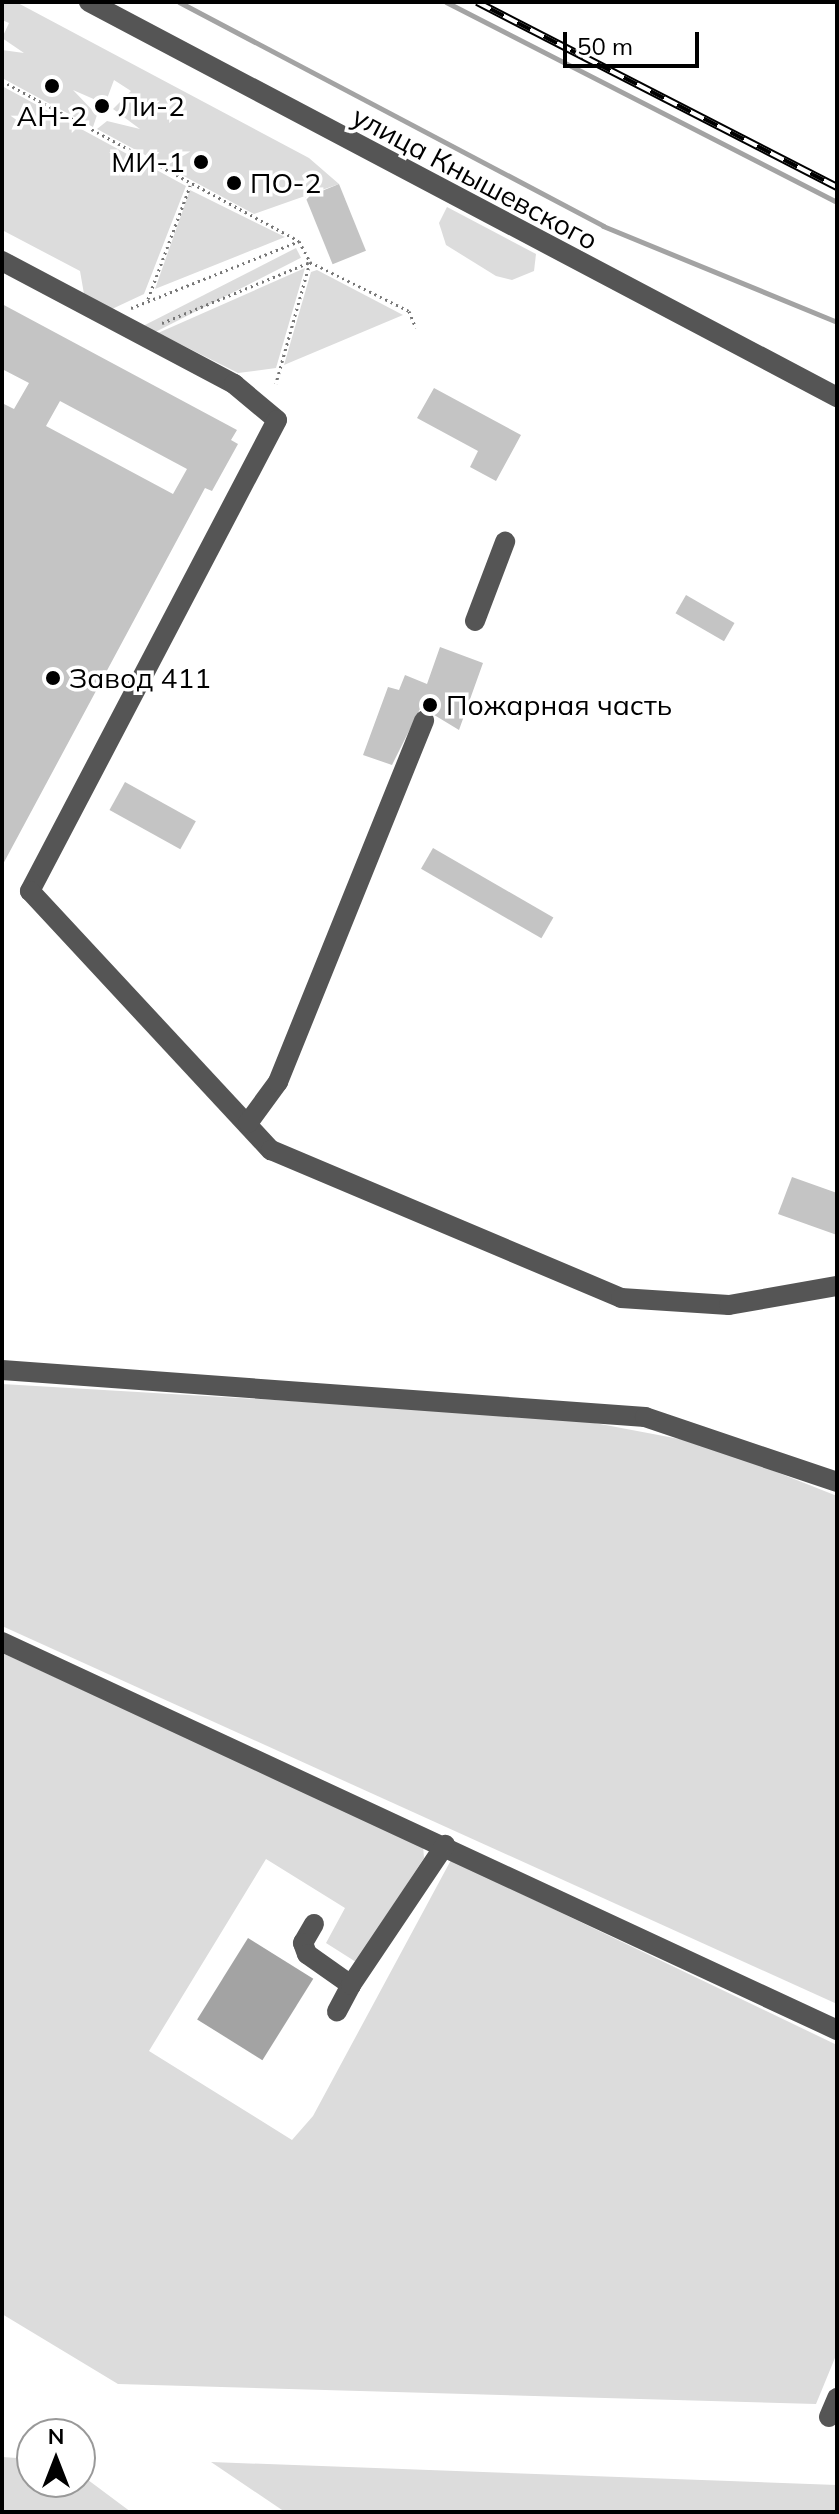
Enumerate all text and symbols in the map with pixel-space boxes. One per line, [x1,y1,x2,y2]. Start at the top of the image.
scale bar [567,16,703,66]
text: 50 m [577,31,633,61]
marker: АН-2 [43,77,61,95]
place label: Ли-2 [118,89,185,123]
marker: Ли-2 [93,97,111,115]
place label: АН-2 [17,99,87,133]
street label: улица Кнышевского [347,99,603,257]
place label: МИ-1 [111,145,185,179]
marker: МИ-1 [192,153,210,171]
place label: ПО-2 [250,166,321,200]
marker: ПО-2 [225,174,243,192]
place label: Завод 411 [69,661,211,695]
marker: Завод 411 [44,669,62,687]
place label: Пожарная часть [446,688,672,722]
marker: Пожарная часть [421,696,439,714]
north arrow [16,2418,96,2498]
text: N [48,2422,64,2450]

